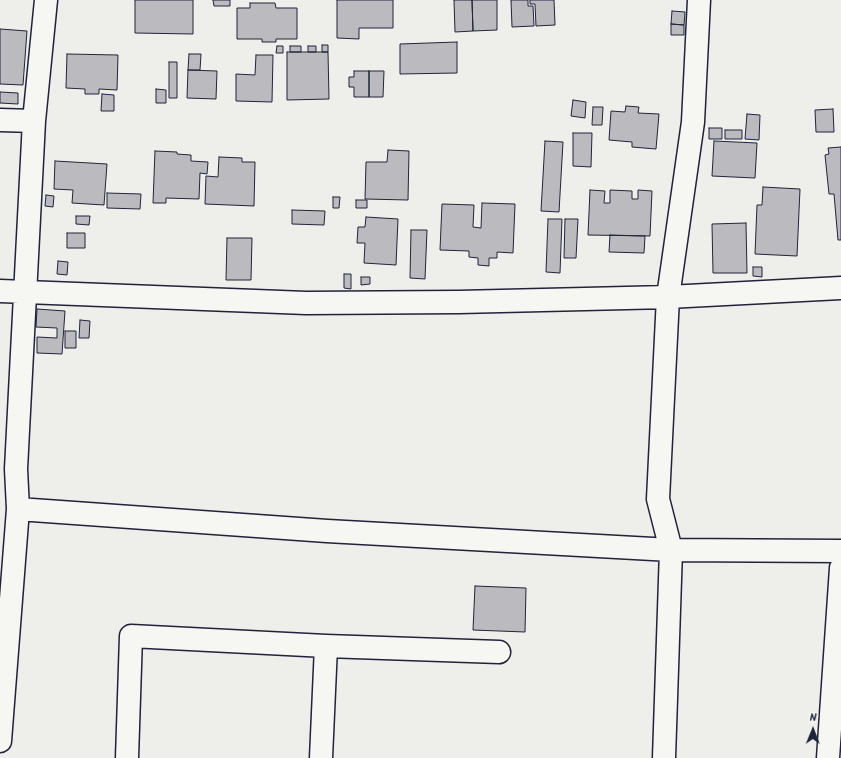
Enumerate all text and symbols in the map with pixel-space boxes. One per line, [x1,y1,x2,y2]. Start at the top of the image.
text: N [810,709,817,727]
north arrow [793,710,833,750]

